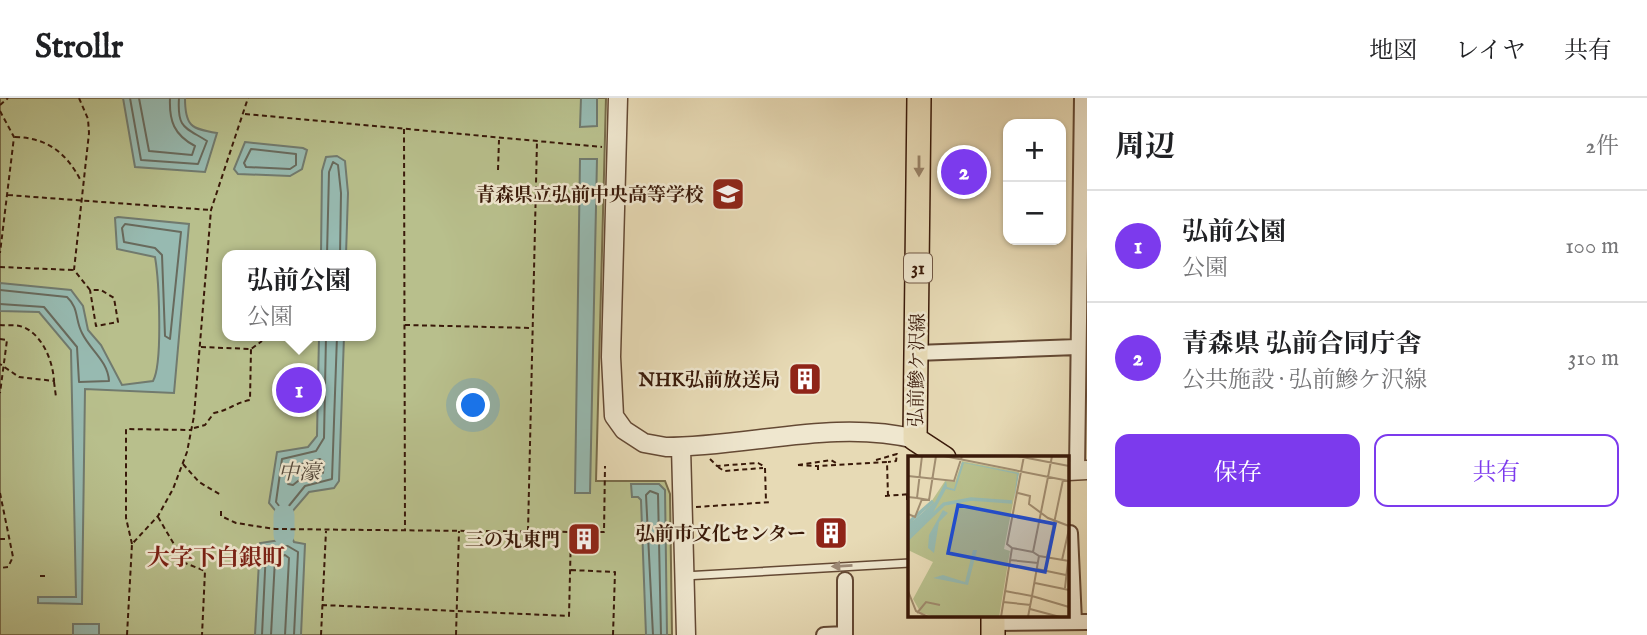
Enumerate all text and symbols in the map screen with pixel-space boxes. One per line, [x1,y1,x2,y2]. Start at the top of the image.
text: Strollr [35,27,123,69]
text: 地図 [1369,36,1417,67]
text: レイヤ [1455,36,1526,67]
text: 共有 [1564,36,1612,67]
map controls [1003,119,1066,245]
button: + [1003,119,1066,182]
text: 周辺 [1115,129,1175,167]
text: 2件 [1585,132,1619,161]
pin: 2 [941,146,987,198]
one-way arrow [913,155,925,177]
school or university icon: 青森県立弘前中央高等学校 [709,175,747,213]
button: − [1003,182,1066,245]
place label: 青森県立弘前中央高等学校 [476,184,704,208]
text: 弘前公園 [1182,216,1286,249]
text: 1 [1134,232,1142,261]
text: 100 m [1565,232,1619,261]
popup [222,250,376,341]
road number: 31 [904,253,932,282]
text: 公園 [1182,254,1228,283]
text: 弘前公園 [247,265,351,298]
text: 公園 [247,303,293,332]
street label: 弘前鰺ケ沢線 [905,313,931,427]
text: 青森県 弘前合同庁舎 [1182,328,1422,361]
text: 2 [1133,344,1143,373]
text: 310 m [1568,344,1619,373]
building icon: NHK弘前放送局 [786,360,824,398]
pin: 1 [276,364,322,416]
text: 公共施設 · 弘前鰺ケ沢線 [1182,366,1427,395]
place label: NHK弘前放送局 [638,369,780,393]
your location [456,388,490,422]
button: 保存 [1115,434,1360,507]
button: 共有 [1374,434,1619,507]
inset map [908,456,1070,618]
water label: 中濠 [278,460,323,487]
building icon: 弘前市文化センター [812,514,850,552]
building icon: 三の丸東門 [565,520,603,558]
place label: 弘前市文化センター [636,523,806,547]
place label: 三の丸東門 [465,529,560,553]
district label: 大字下白銀町 [147,544,285,573]
one-way arrow [831,561,853,572]

